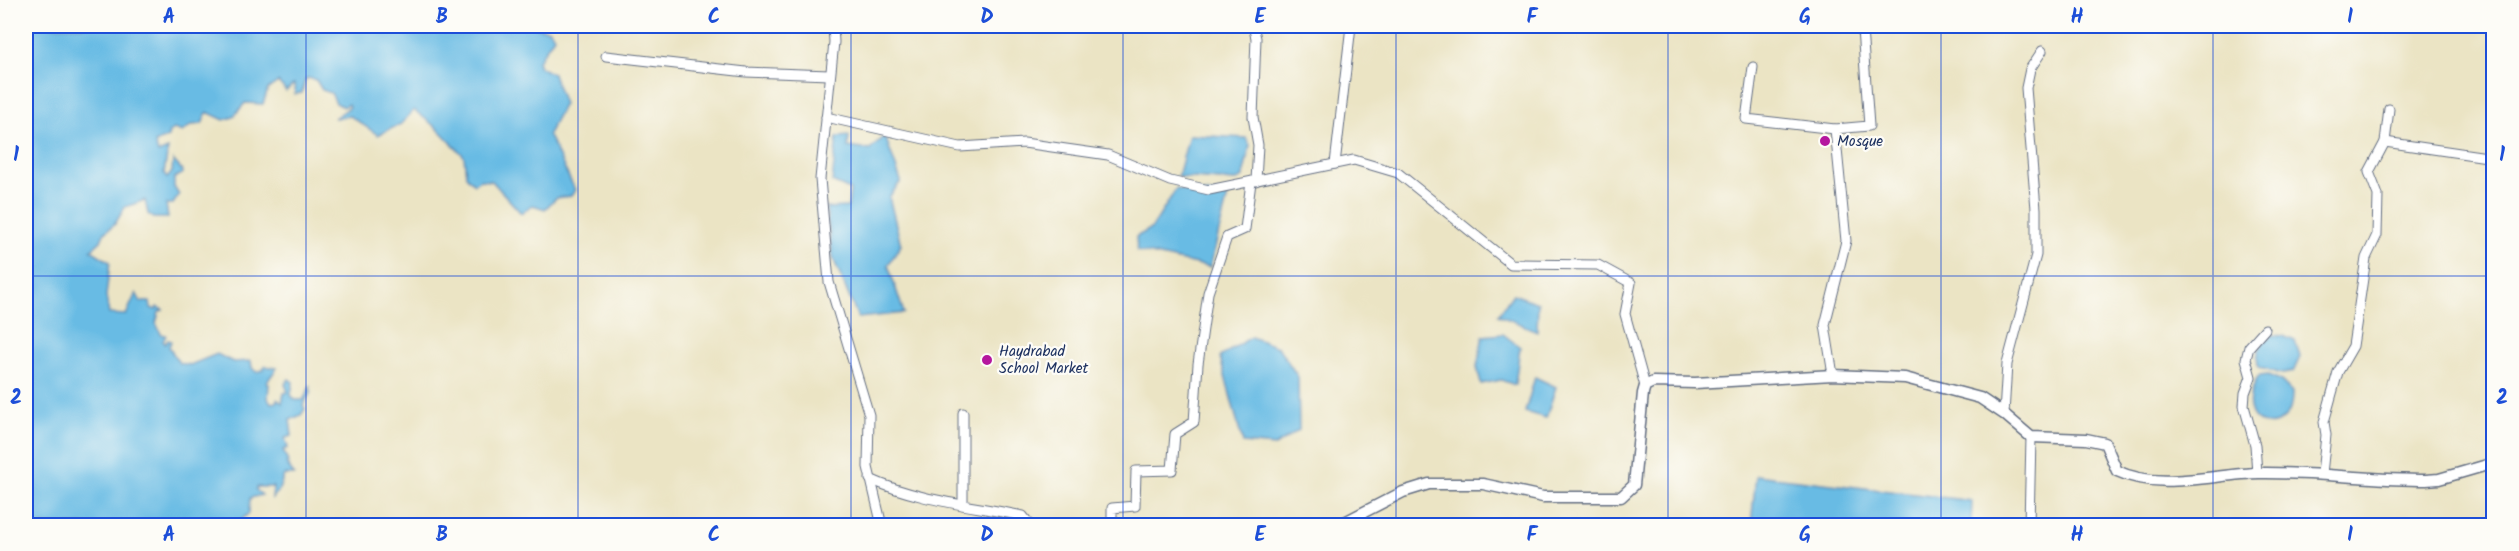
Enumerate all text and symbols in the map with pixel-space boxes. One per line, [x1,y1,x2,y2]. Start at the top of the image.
text: A [163,2,175,34]
text: B [436,2,448,34]
text: C [708,2,720,34]
text: D [980,2,994,34]
text: E [1254,2,1266,34]
text: F [1527,2,1539,34]
text: G [1799,2,1811,34]
text: H [2070,2,2084,34]
text: I [2347,2,2353,34]
place label: Mosque [1837,130,1883,154]
marker: Mosque [1818,134,1832,148]
text: 1 [13,140,19,172]
text: 1 [2499,140,2505,172]
place label: Haydrabad School Market [999,340,1089,381]
marker: Haydrabad School Market [980,353,994,367]
text: 2 [10,383,22,415]
text: 2 [2496,383,2508,415]
text: A [163,520,175,551]
text: B [436,520,448,551]
text: C [708,520,720,551]
text: D [980,520,994,551]
text: E [1254,520,1266,551]
text: F [1527,520,1539,551]
text: G [1799,520,1811,551]
text: H [2070,520,2084,551]
text: I [2347,520,2353,551]

